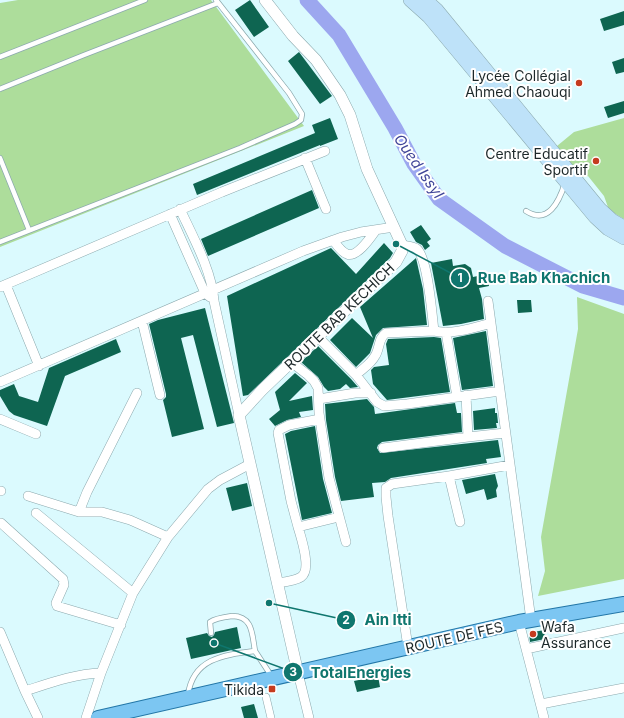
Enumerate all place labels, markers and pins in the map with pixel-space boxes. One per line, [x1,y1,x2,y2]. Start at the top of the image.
place label: Lycée Collégial Ahmed Chaouqi [465,67,571,100]
marker: Lycée Collégial Ahmed Chaouqi [574,78,584,88]
place label: Centre Educatif Sportif [485,145,588,178]
marker: Centre Educatif Sportif [591,156,601,166]
callout: Rue Bab Khachich [450,264,619,291]
callout: Ain Itti [336,606,419,633]
place label: Wafa Assurance [541,618,611,651]
marker: Wafa Assurance [528,629,538,639]
callout: TotalEnergies [283,659,419,686]
place label: Tikida [224,681,264,698]
marker: Tikida [267,684,277,694]

